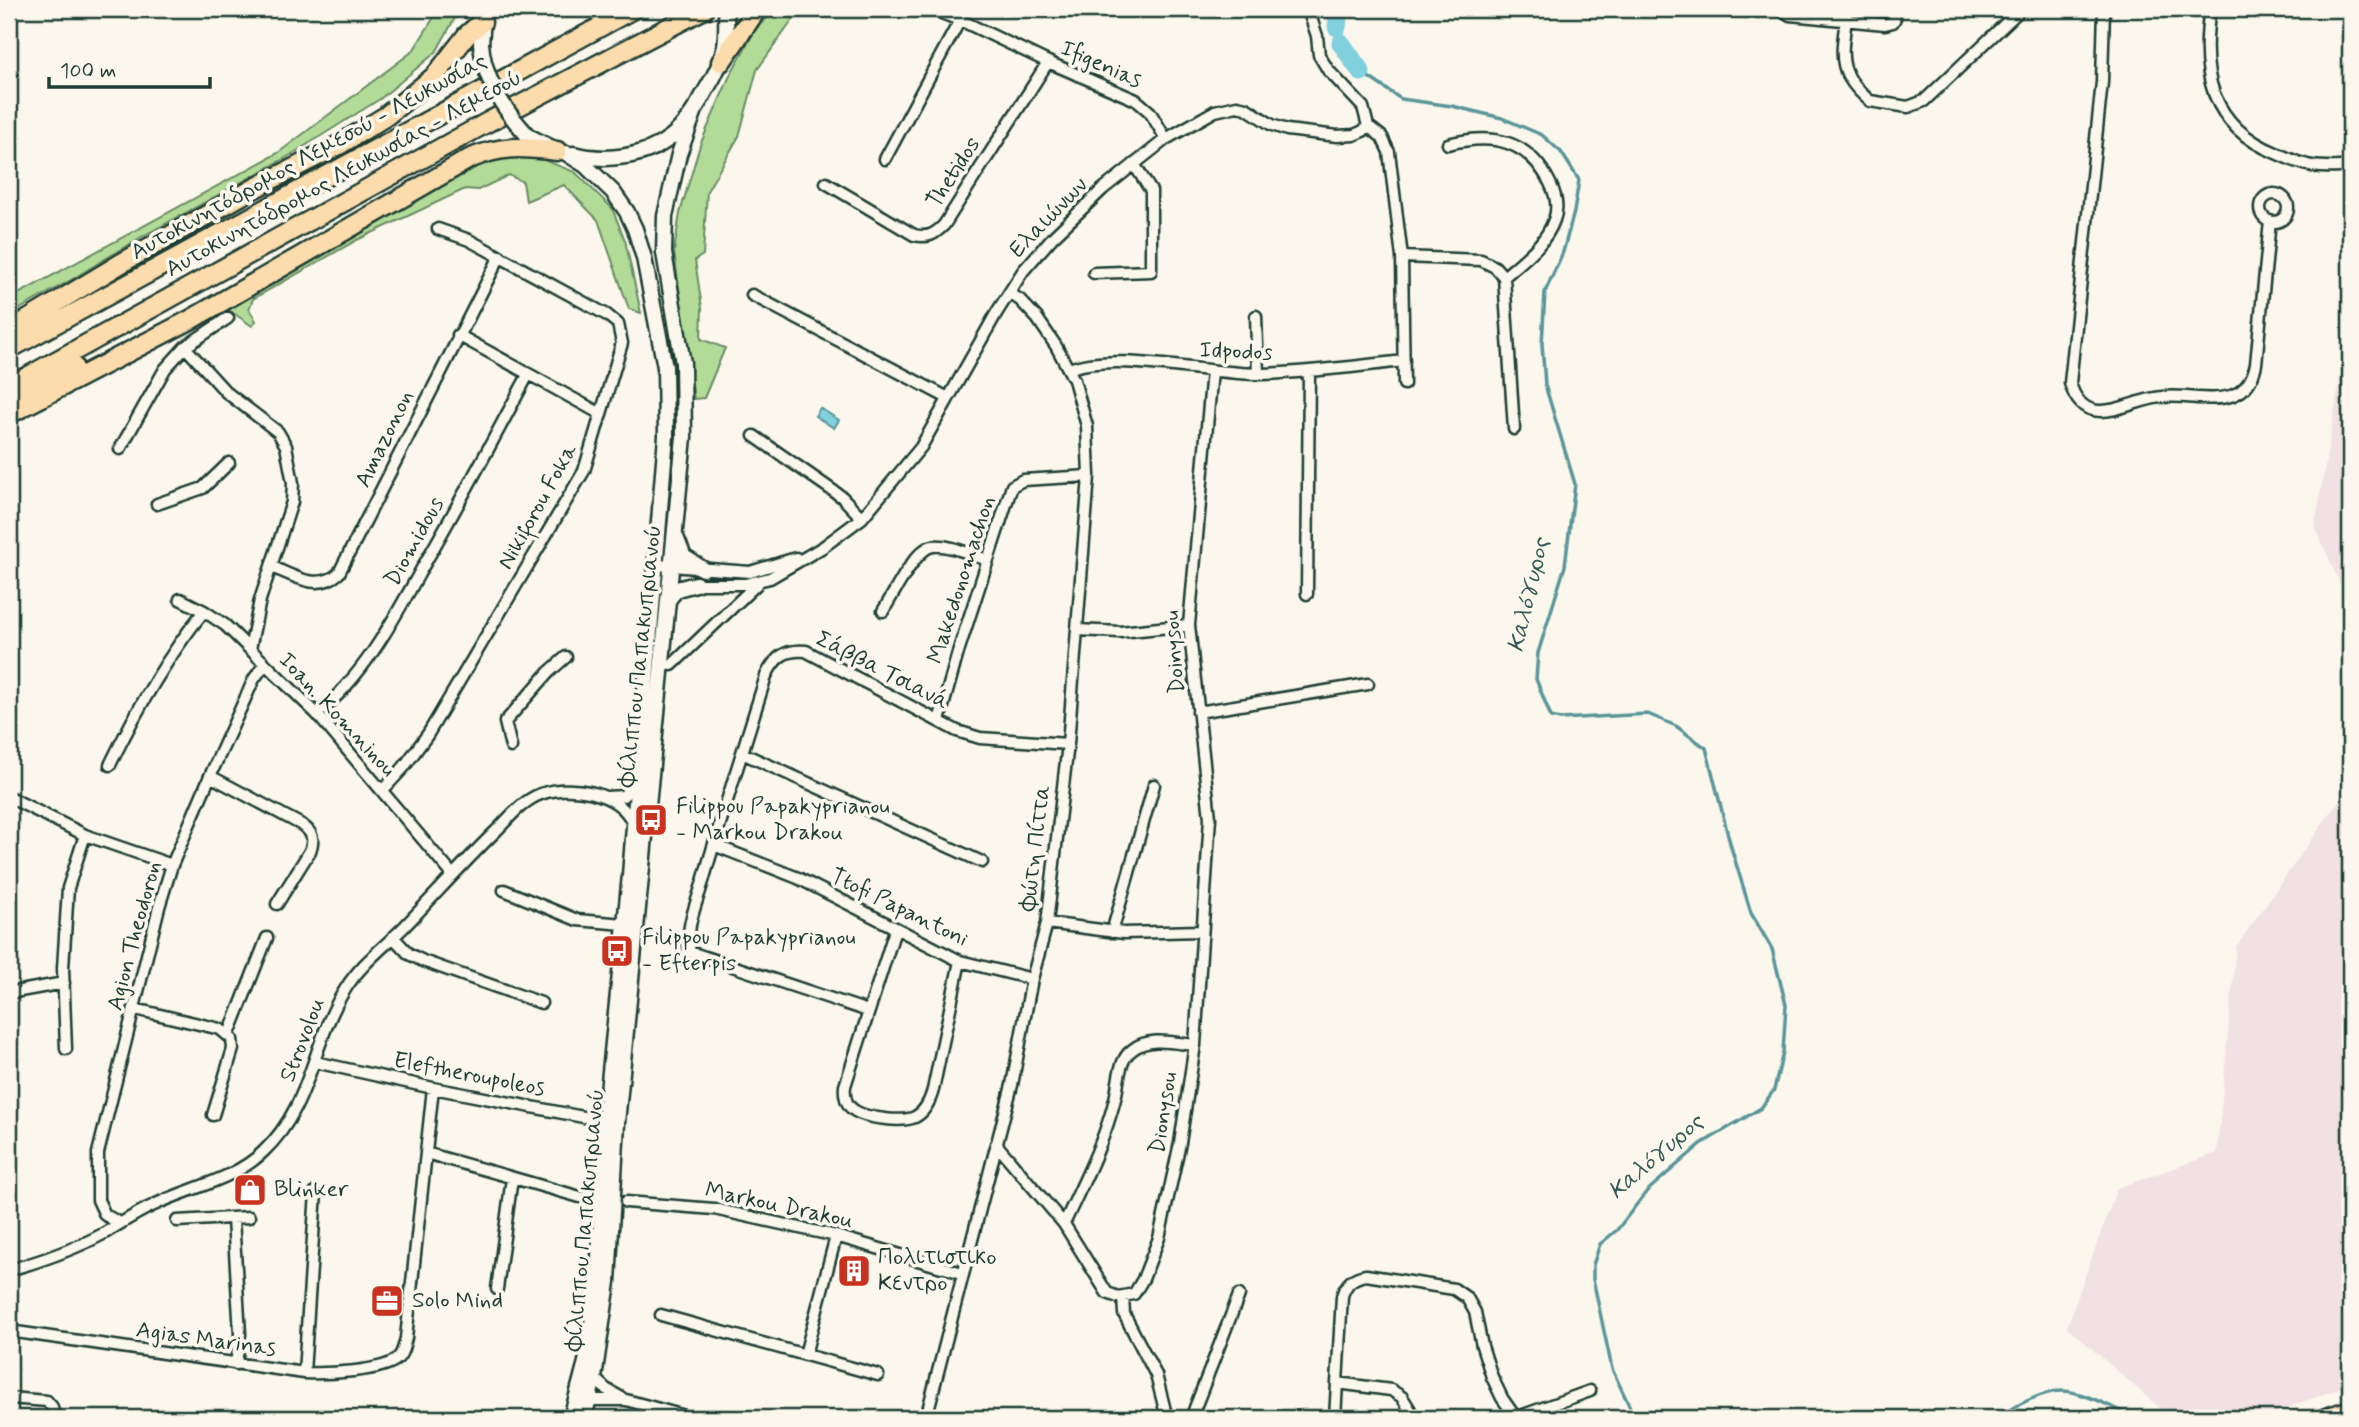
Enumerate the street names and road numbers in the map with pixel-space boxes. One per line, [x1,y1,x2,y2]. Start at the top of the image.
street label: Ifigenias [1056,34,1146,96]
street label: Αυτοκινητόδρομος Λεμεσού - Λευκωσίας [126,46,492,268]
street label: Αυτοκινητόδρομος Λευκωσίας - Λεμεσού [161,63,527,285]
street label: Thetidos [920,132,988,214]
street label: Ελαιώνων [1003,171,1095,265]
street label: Idpodos [1199,336,1273,368]
street label: Amazonon [349,385,421,493]
street label: Nikiforou Foka [491,439,586,576]
street label: Diomidous [378,492,452,592]
street label: Makedonomachon [921,492,1003,668]
street label: Φίλιππου Παπακυπριανού [612,524,670,789]
street label: Doinysou [1157,609,1193,695]
street label: Σάββα Τσιανά [810,625,954,717]
street label: Ioan. Komninou [271,646,403,784]
street label: Φώτη Πίττα [1013,783,1059,914]
street label: Agion Theodoron [101,858,169,1014]
street label: Ttofi Papantoni [825,862,973,954]
street label: Strovolou [273,994,333,1086]
street label: Eleftheroupoleos [391,1046,547,1104]
street label: Dionysou [1143,1070,1185,1156]
street label: Φίλιππου Παπακυπριανού [560,1088,612,1353]
street label: Markou Drakou [702,1176,856,1236]
street label: Agias Marinas [134,1315,278,1365]

